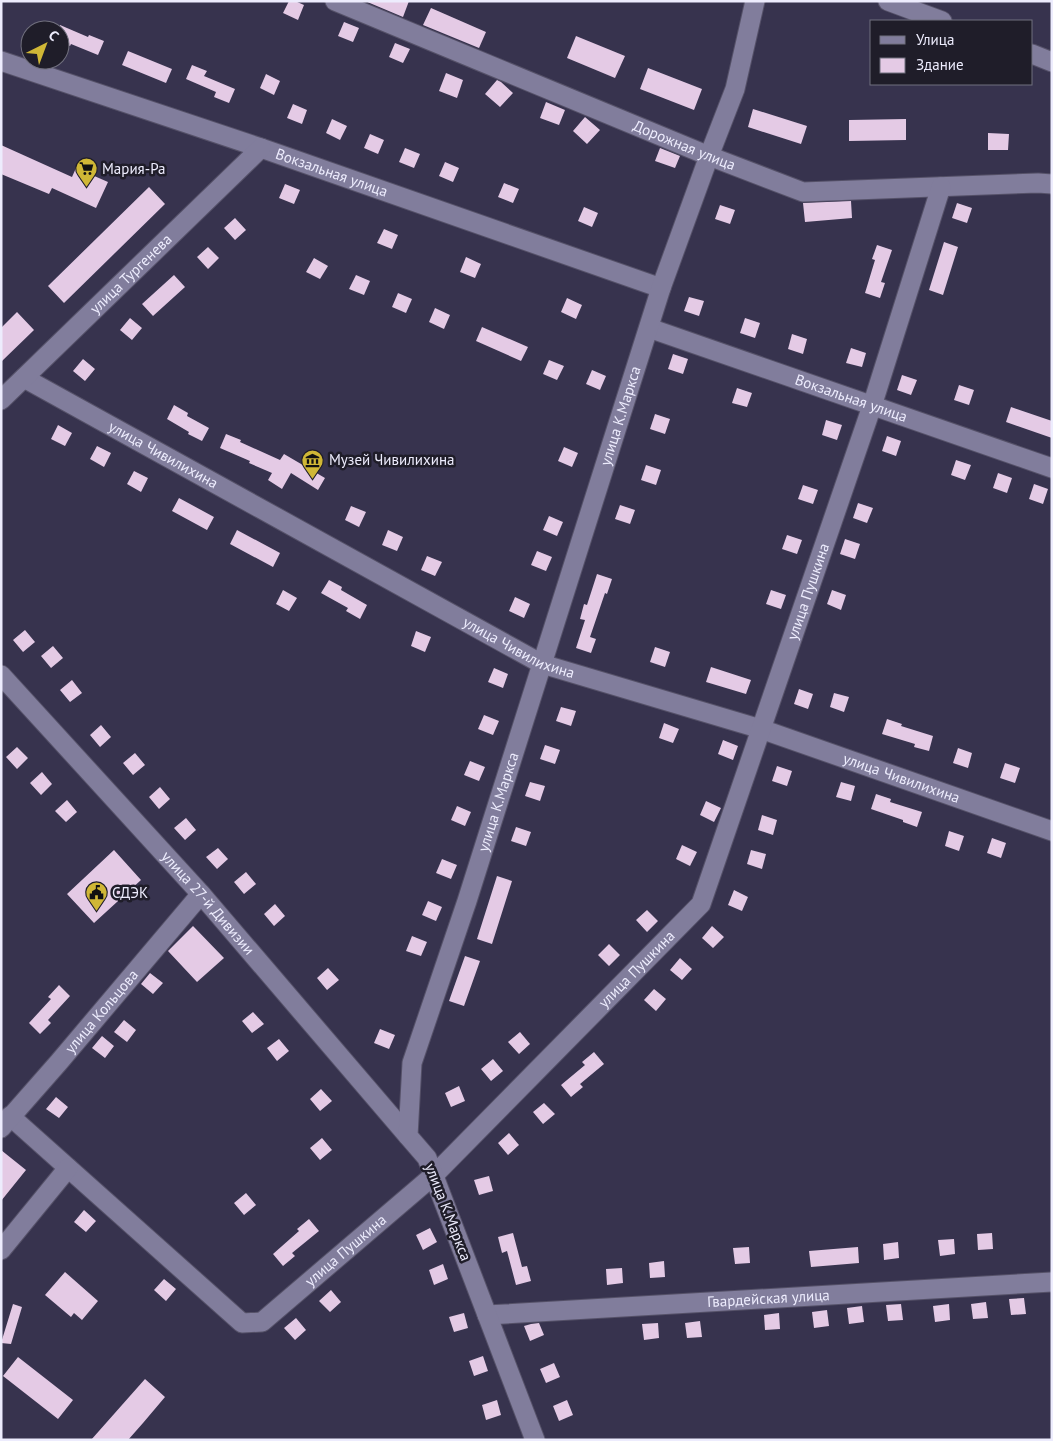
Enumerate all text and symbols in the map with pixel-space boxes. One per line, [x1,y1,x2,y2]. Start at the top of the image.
north arrow [20,20,70,70]
legend [870,20,1033,85]
text: С [45,26,63,45]
text: Улица [916,30,954,49]
text: Здание [916,55,964,74]
street label: Дорожная улица [631,116,738,174]
street label: Вокзальная улица [273,144,390,201]
supermarket icon: Мария-Ра [74,157,98,188]
place label: Мария-Ра [102,159,165,178]
street label: улица Тургенева [86,230,176,318]
street label: улица К.Маркса [595,364,645,468]
street label: Вокзальная улица [793,369,910,426]
street label: улица Чивилихина [105,417,222,492]
museum icon: Музей Чивилихина [301,448,325,479]
place label: Музей Чивилихина [329,450,454,469]
street label: улица Пушкина [782,540,833,642]
street label: улица Чивилихина [460,612,577,682]
street label: улица Чивилихина [841,749,963,807]
street label: улица К.Маркса [473,750,522,854]
street label: улица 27-й Дивизии [158,847,259,959]
public building icon: СДЭК [84,881,108,912]
place label: СДЭК [112,883,148,902]
street label: улица Пушкина [594,926,679,1012]
street label: улица Кольцова [60,965,142,1057]
street label: улица К.Маркса [421,1160,476,1263]
street label: улица Пушкина [301,1210,390,1290]
street label: Гвардейская улица [707,1285,830,1311]

